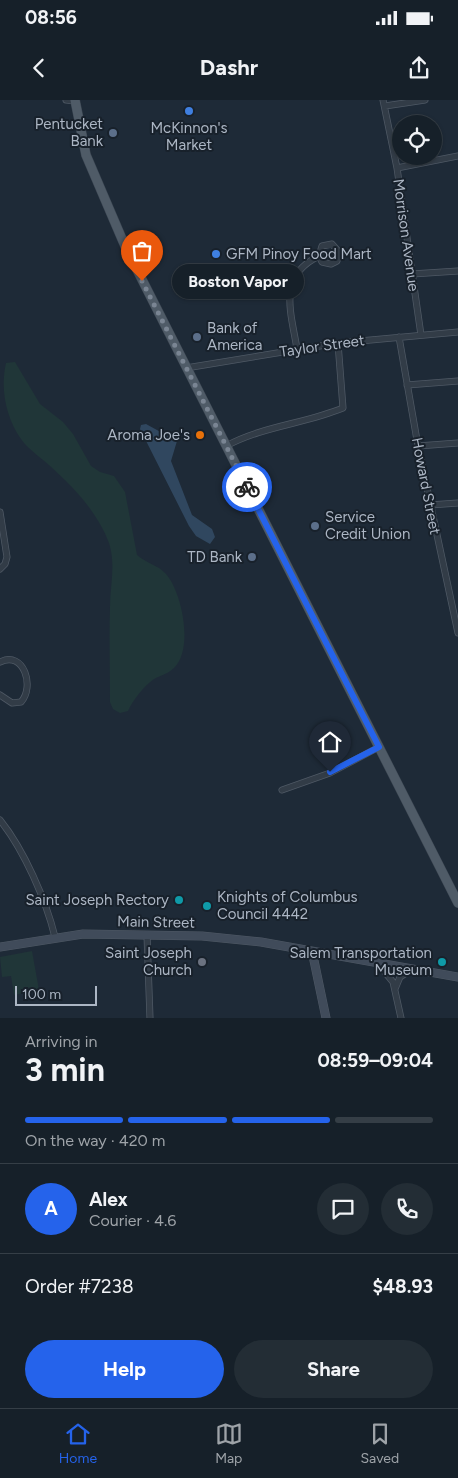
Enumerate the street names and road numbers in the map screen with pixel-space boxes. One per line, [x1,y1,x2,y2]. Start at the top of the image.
street label: Morrison Avenue [389,178,423,292]
street label: Taylor Street [278,331,366,361]
street label: Howard Street [408,436,444,536]
street label: Main Street [117,912,195,932]

